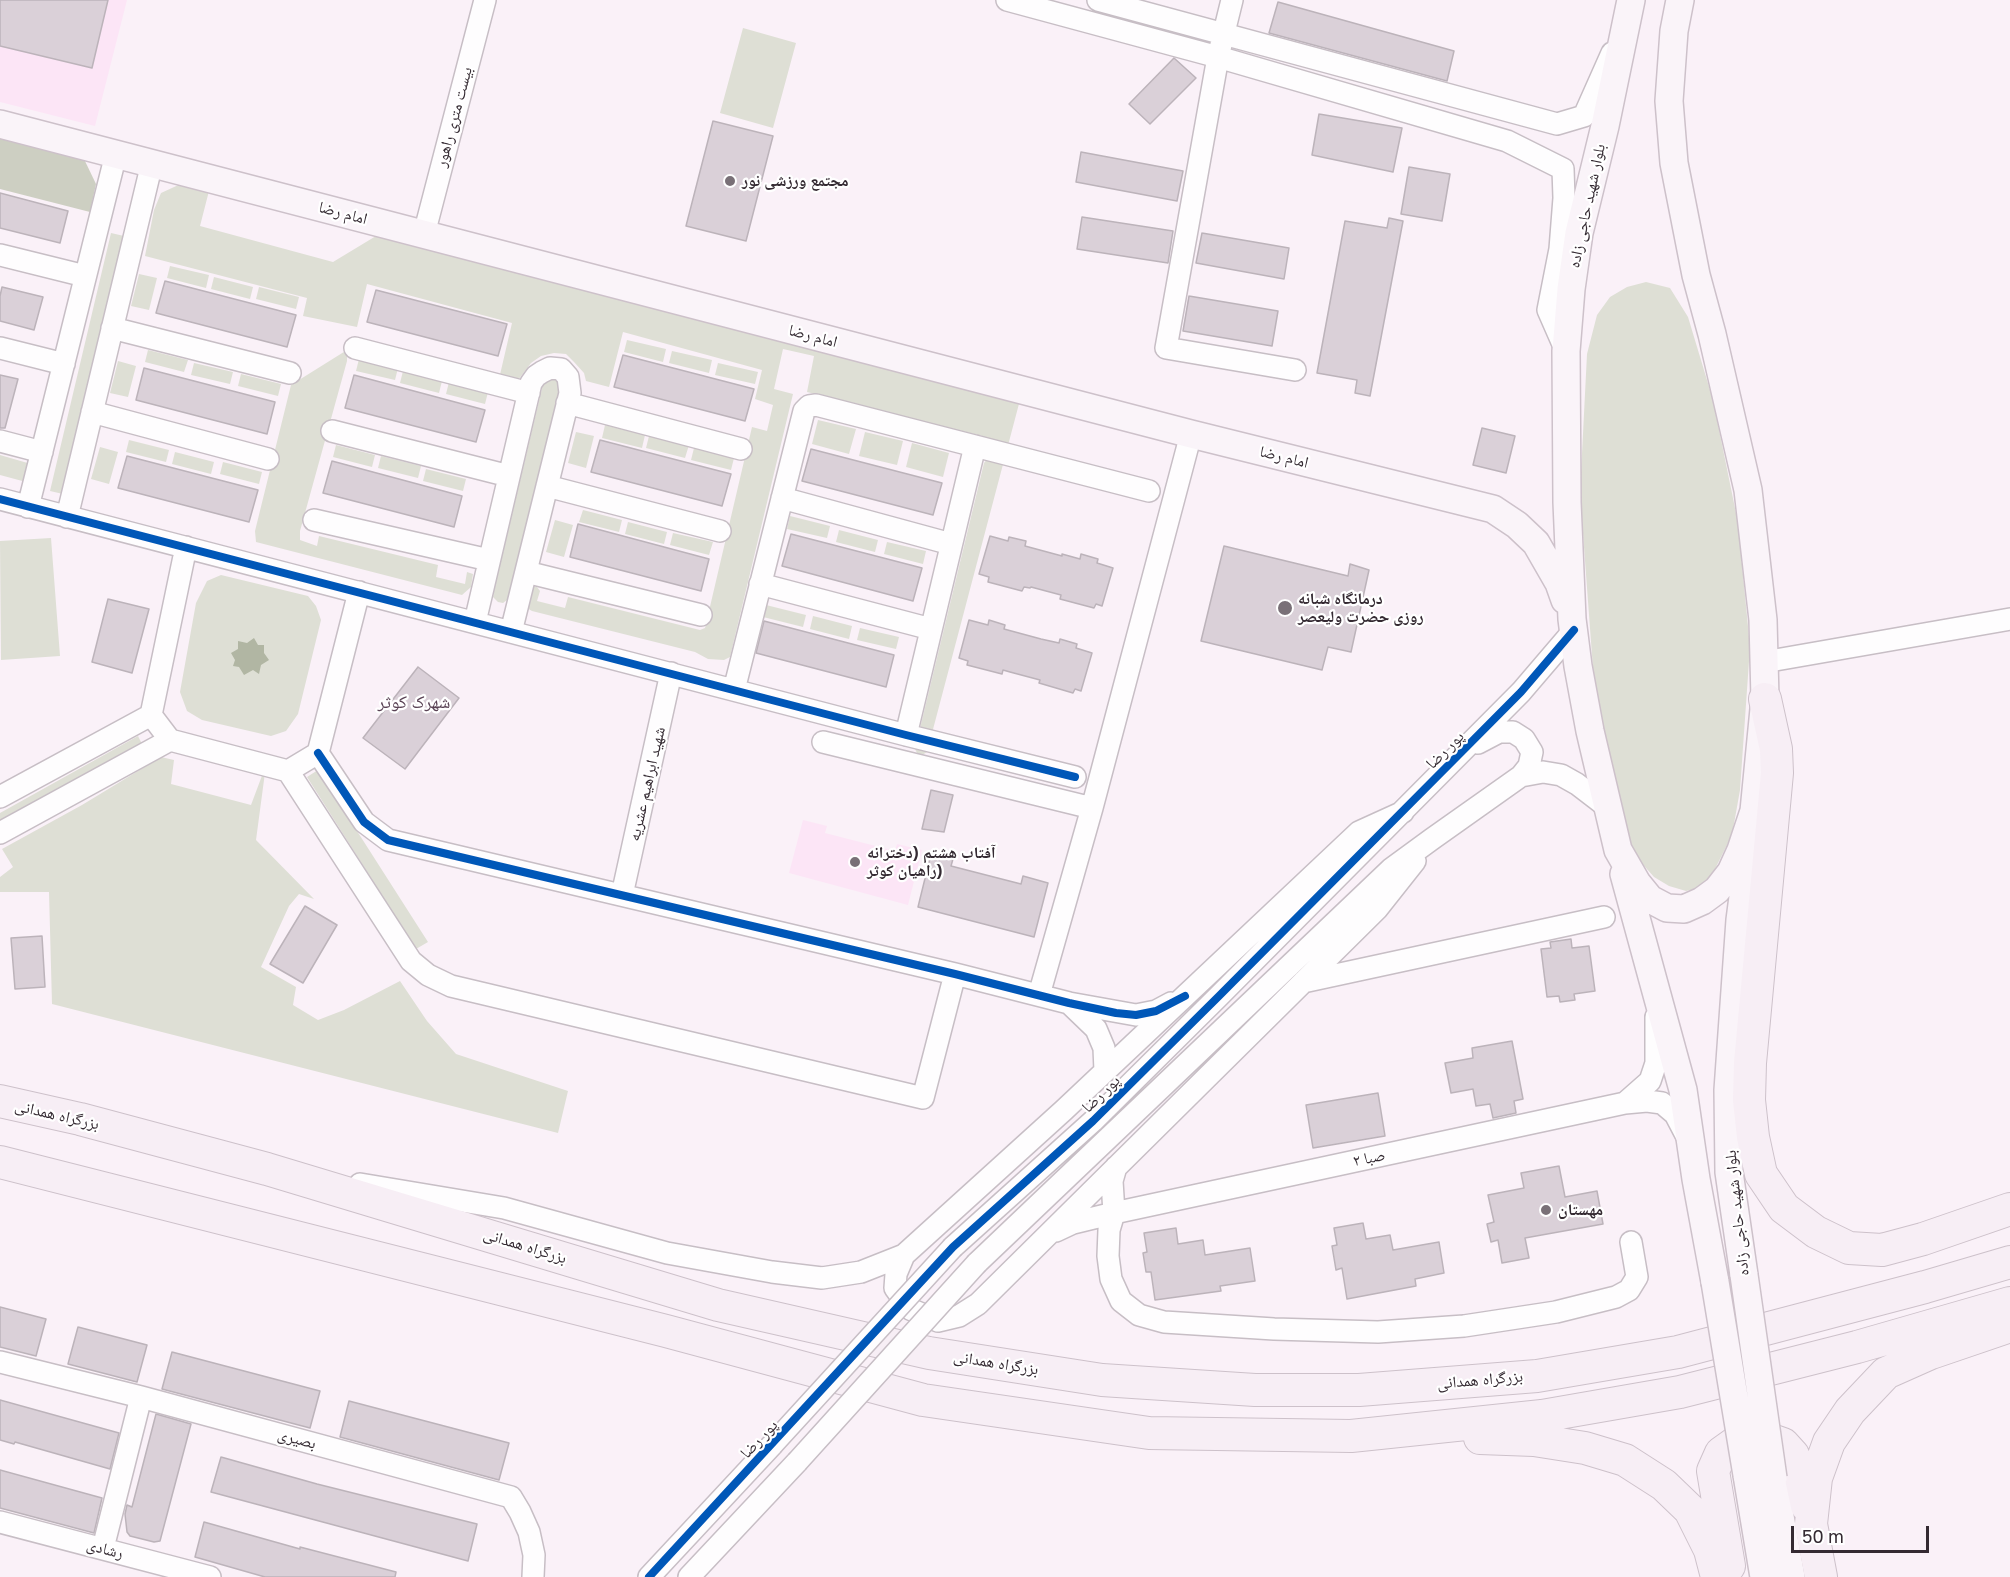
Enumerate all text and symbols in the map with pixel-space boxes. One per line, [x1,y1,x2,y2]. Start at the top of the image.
street label: بیست متری راهور [431,65,477,169]
street label: بلوار شهید حاجی زاده [1564,142,1610,270]
place label: مجتمع ورزشی نور [742,171,849,191]
marker: مجتمع ورزشی نور [723,174,737,188]
street label: امام رضا [316,197,370,229]
street label: امام رضا [786,320,840,352]
street label: امام رضا [1258,442,1310,472]
place label: درمانگاه شبانه روزی حضرت ولیعصر [1298,589,1424,627]
marker: درمانگاه شبانه روزی حضرت ولیعصر [1276,599,1294,617]
district label: شهرک کوثر [378,691,450,713]
street label: شهید ابراهیم عشریه [625,725,669,843]
street label: پور رضا [1422,727,1468,773]
place label: آفتاب هشتم (دخترانه راهیان کوثر) [867,843,996,881]
marker: آفتاب هشتم (دخترانه راهیان کوثر) [848,855,862,869]
street label: پور رضا [1078,1071,1124,1117]
street label: بزرگراه همدانی [13,1096,101,1134]
street label: صبا ۲ [1351,1145,1387,1171]
street label: بلوار شهید حاجی زاده [1721,1149,1753,1277]
place label: مهستان [1558,1200,1603,1220]
marker: مهستان [1539,1203,1553,1217]
street label: بزرگراه همدانی [481,1224,569,1268]
street label: بزرگراه همدانی [952,1347,1040,1379]
street label: بزرگراه همدانی [1436,1367,1524,1393]
street label: پور رضا [736,1416,782,1462]
street label: بصیری [276,1425,318,1453]
scale bar [1794,1514,1932,1552]
text: 50 m [1802,1525,1844,1547]
street label: رشادی [85,1535,125,1563]

